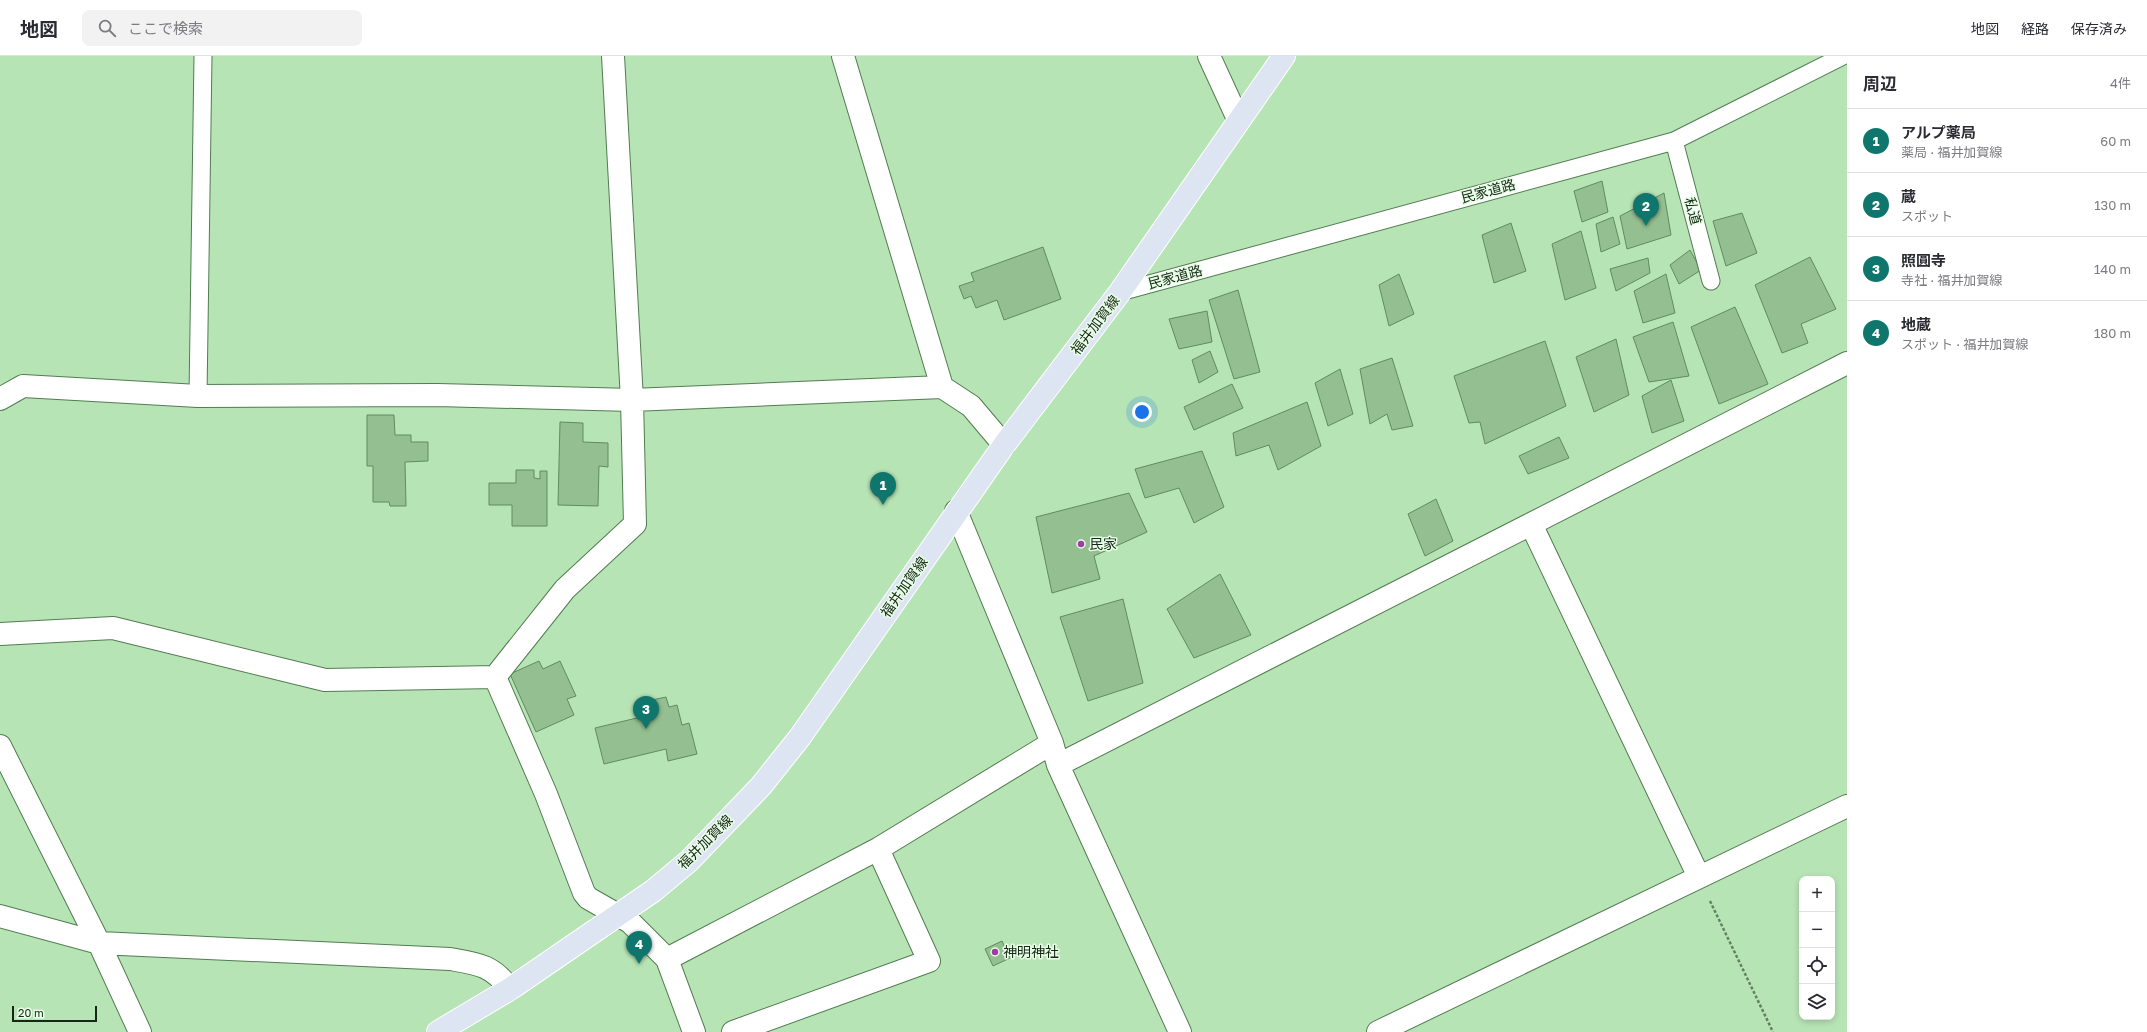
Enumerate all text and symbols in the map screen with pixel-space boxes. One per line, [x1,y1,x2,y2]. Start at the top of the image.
search box [82,10,362,46]
text: 地図 [20,17,58,40]
icon: search [96,17,118,39]
text: ここで検索 [128,19,203,37]
text: 地図 [1971,20,1999,37]
text: 経路 [2021,20,2049,37]
text: 保存済み [2071,20,2127,37]
text: 周辺 [1863,73,1897,94]
text: 4件 [2110,75,2131,91]
text: アルプ薬局 [1901,123,1976,141]
text: 1 [1873,133,1879,149]
text: 60 m [2100,133,2131,149]
text: 薬局 · 福井加賀線 [1901,144,2002,160]
street label: 民家道路 [1459,175,1517,206]
text: 蔵 [1901,187,1916,205]
pin: 2 [1633,193,1659,226]
street label: 私道 [1682,195,1705,227]
text: 2 [1872,197,1880,213]
text: 130 m [2094,197,2131,213]
text: スポット [1901,208,1953,224]
text: 照圓寺 [1901,251,1946,269]
street label: 民家道路 [1146,261,1204,292]
text: 3 [1872,261,1880,277]
text: 140 m [2094,261,2131,277]
text: 寺社 · 福井加賀線 [1901,272,2002,288]
street label: 福井加賀線 [1067,292,1122,358]
text: 地蔵 [1901,315,1931,333]
text: 4 [1872,325,1880,341]
text: 180 m [2094,325,2131,341]
text: スポット · 福井加賀線 [1901,336,2028,352]
your location [1132,402,1152,422]
pin: 1 [870,472,896,505]
place label: 民家 [1089,535,1117,552]
marker: 民家 [1076,539,1086,549]
street label: 福井加賀線 [877,553,931,620]
pin: 3 [633,696,659,729]
street label: 福井加賀線 [674,811,735,872]
map controls [1799,876,1835,1020]
button: + [1799,876,1835,912]
button: − [1799,912,1835,948]
pin: 4 [626,931,652,964]
place label: 神明神社 [1003,943,1059,960]
marker: 神明神社 [990,947,1000,957]
button: locate [1799,948,1835,984]
button: layers [1799,984,1835,1020]
scale bar [12,1004,97,1023]
text: 20 m [18,1006,44,1019]

